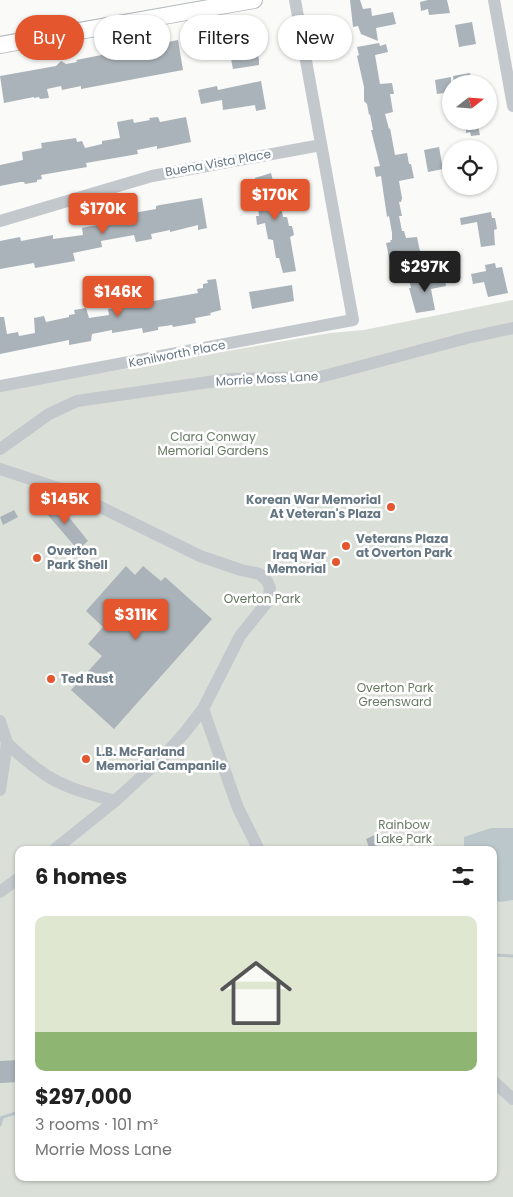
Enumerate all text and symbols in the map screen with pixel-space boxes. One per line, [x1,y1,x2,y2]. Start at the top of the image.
chip: Buy [15,15,84,60]
chip: Rent [94,15,170,60]
chip: Filters [180,15,268,60]
chip: New [278,15,352,60]
north arrow [442,75,498,130]
map controls [442,75,497,195]
button: locate [442,140,497,195]
street label: Buena Vista Place [164,145,272,180]
pin: $170K [240,178,310,221]
text: $170K [252,183,298,206]
pin: $170K [68,192,138,235]
text: $170K [80,197,126,220]
pin: $297K [390,250,460,293]
text: $297K [400,255,450,278]
pin: $146K [83,276,153,318]
text: $146K [94,280,142,303]
street label: Kenilworth Place [127,336,227,371]
street label: Morrie Moss Lane [215,367,319,390]
park label: Clara Conway Memorial Gardens [158,428,268,459]
pin: $145K [30,482,100,525]
text: $145K [41,487,89,510]
place label: Korean War Memorial At Veteran's Plaza [246,491,381,522]
marker: Korean War Memorial At Veteran's Plaza [385,501,397,513]
place label: Veterans Plaza at Overton Park [356,530,453,561]
marker: Veterans Plaza at Overton Park [340,540,352,552]
place label: Overton Park Shell [47,542,108,573]
place label: Iraq War Memorial [267,546,326,577]
marker: Overton Park Shell [31,552,43,564]
marker: Iraq War Memorial [330,556,342,568]
park label: Overton Park [224,590,301,607]
pin: $311K [101,598,171,641]
text: $311K [114,603,158,626]
place label: Ted Rust [61,670,114,687]
marker: Ted Rust [45,673,57,685]
park label: Overton Park Greensward [357,679,434,710]
place label: L.B. McFarland Memorial Campanile [96,743,227,774]
marker: L.B. McFarland Memorial Campanile [80,753,92,765]
park label: Rainbow Lake Park [376,816,433,847]
text: 6 homes [35,862,127,891]
icon: filters [449,862,477,890]
icon: home [211,948,301,1038]
text: $297,000 [35,1082,132,1111]
text: 3 rooms · 101 m² [35,1113,158,1136]
text: Morrie Moss Lane [35,1138,172,1161]

